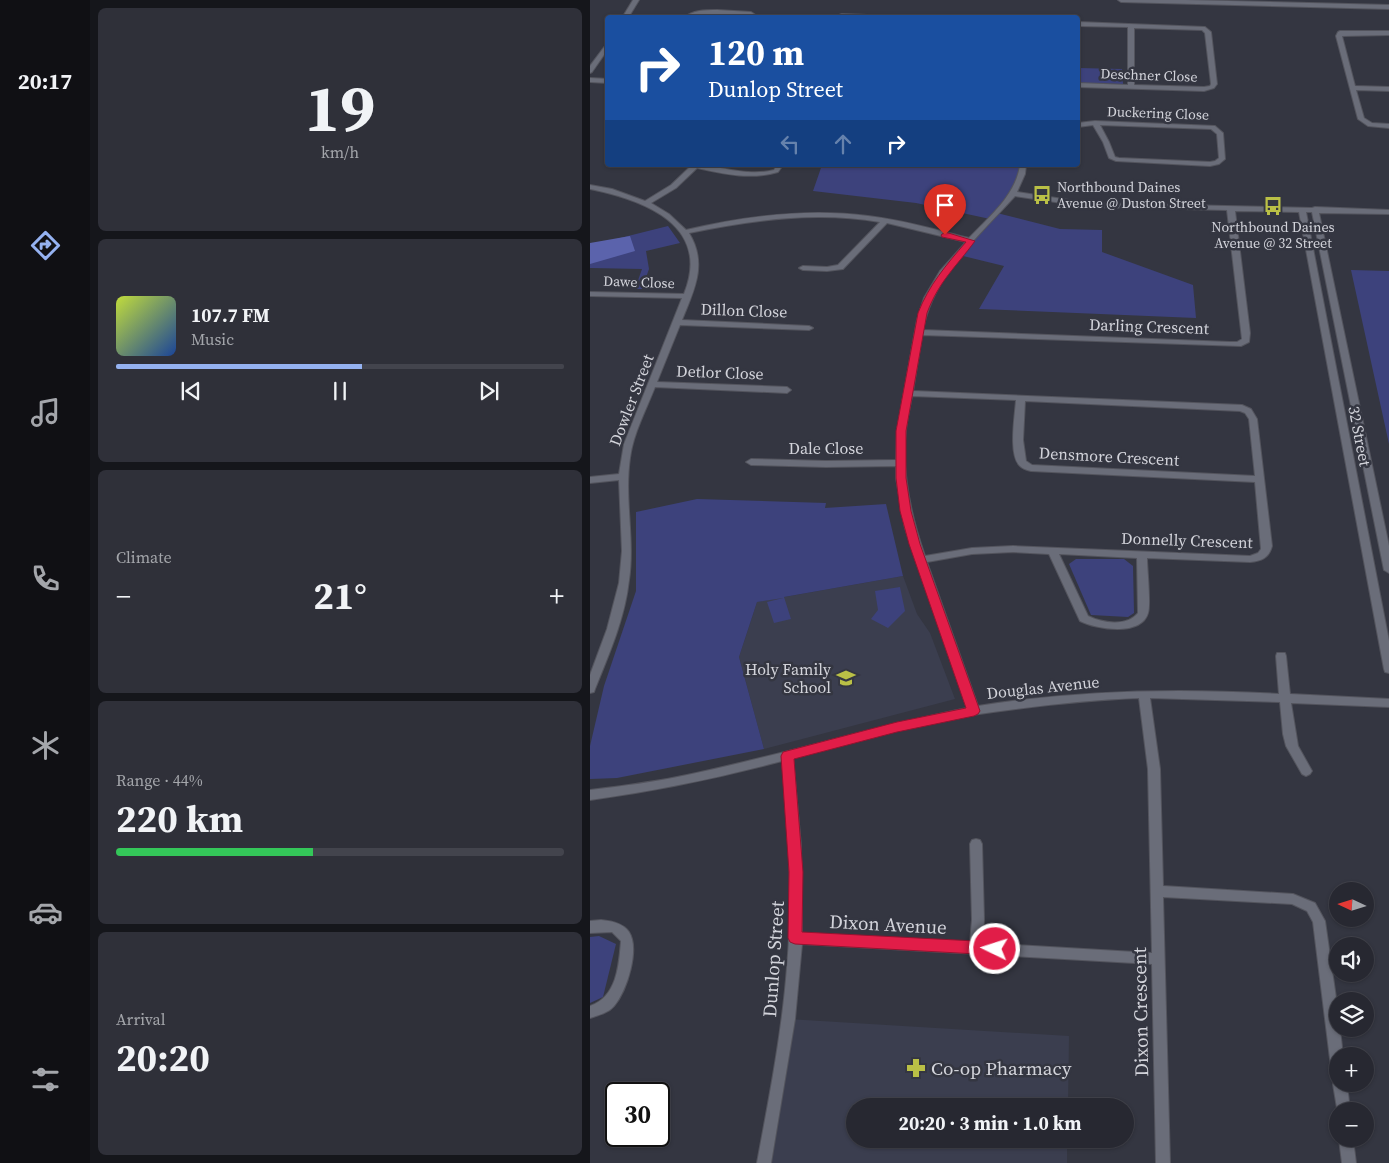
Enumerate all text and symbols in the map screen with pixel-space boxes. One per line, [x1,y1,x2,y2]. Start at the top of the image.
text: 120 m [708,29,804,77]
icon: right [625,35,690,100]
street label: Deschner Close [1100,63,1198,87]
text: 19 [305,64,375,153]
text: 20:17 [18,66,72,96]
text: Dunlop Street [708,74,843,104]
street label: Duckering Close [1107,101,1209,125]
icon: left [776,130,804,158]
icon: ahead [829,130,857,158]
icon: right [882,130,910,158]
text: km/h [321,141,359,163]
place label: Northbound Daines Avenue @ Duston Street [1057,177,1206,213]
pin [924,184,966,235]
bus stop icon: Northbound Daines Avenue @ Duston Street [1031,184,1053,206]
icon: arrive [931,191,959,219]
bus stop icon: Northbound Daines Avenue @ 32 Street [1262,195,1284,217]
place label: Northbound Daines Avenue @ 32 Street [1211,217,1335,253]
icon: directions [28,228,63,263]
street label: Dawe Close [603,271,675,293]
street label: Dillon Close [700,297,788,323]
text: 107.7 FM [191,302,270,328]
street label: Darling Crescent [1089,313,1210,339]
text: Music [191,328,234,350]
street label: Dowler Street [603,350,659,449]
street label: Detlor Close [676,359,764,385]
icon: previous [177,377,205,405]
icon: pause [326,377,354,405]
icon: next [475,377,503,405]
icon: music [28,395,63,430]
street label: 32 Street [1343,404,1377,469]
street label: Dale Close [789,437,863,459]
street label: Densmore Crescent [1038,441,1181,471]
street label: Donnelly Crescent [1121,527,1254,553]
text: Climate [116,546,172,568]
icon: phone [28,561,63,596]
text: 21° [313,570,367,622]
text: − [116,577,131,615]
text: + [549,577,564,615]
place label: Holy Family School [745,658,832,698]
school or university icon: Holy Family School [835,667,857,689]
street label: Douglas Avenue [986,670,1100,704]
icon: climate [28,728,63,763]
text: Range · 44% [116,769,203,791]
text: 220 km [116,793,243,845]
north arrow [1329,882,1374,928]
map controls [1329,882,1374,1147]
icon: car [28,895,63,930]
street label: Dunlop Street [756,899,790,1018]
street label: Dixon Avenue [829,908,947,940]
position arrow [968,922,1020,974]
button: sound [1329,937,1374,982]
street label: Dixon Crescent [1126,946,1154,1077]
button: layers [1329,992,1374,1037]
text: Arrival [116,1008,165,1030]
text: 20:20 [116,1032,210,1084]
button: + [1329,1047,1374,1092]
place label: Co-op Pharmacy [931,1055,1072,1081]
pharmacy icon: Co-op Pharmacy [905,1057,927,1079]
icon: filters [28,1062,63,1097]
speed limit sign: 30 [605,1082,670,1147]
button: − [1329,1102,1374,1147]
text: 20:20 · 3 min · 1.0 km [899,1110,1081,1136]

